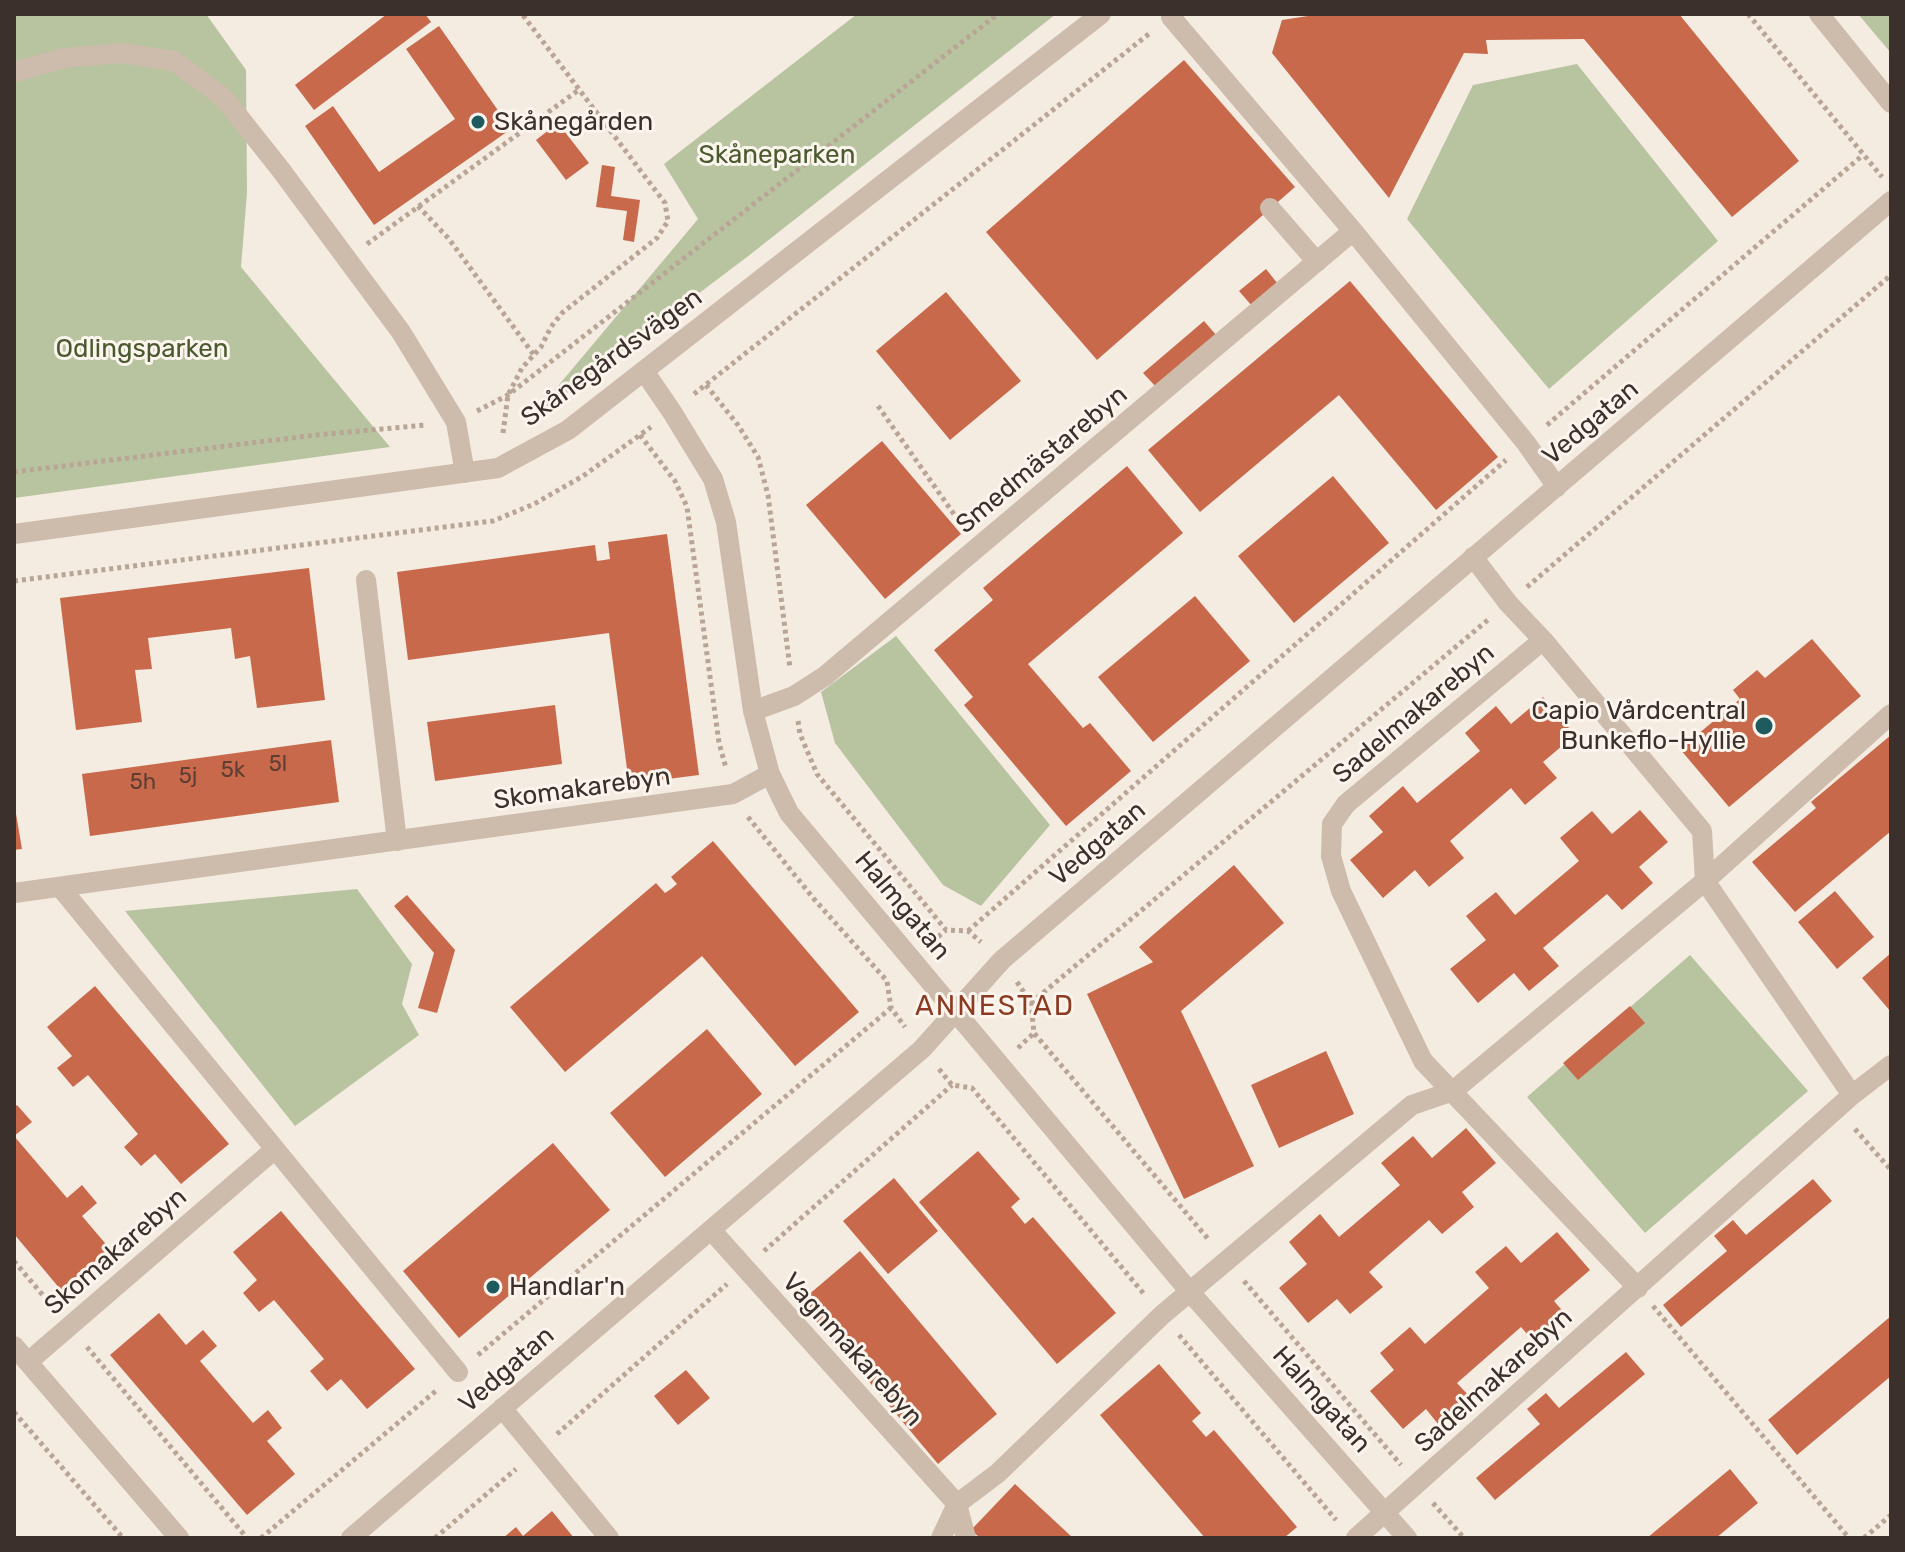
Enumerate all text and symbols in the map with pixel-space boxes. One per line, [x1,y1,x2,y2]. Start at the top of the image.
place label: Skånegården [494,106,653,138]
marker: Skånegården [469,113,487,131]
park label: Skåneparken [699,139,855,171]
street label: Skånegårdsvägen [516,282,708,434]
park label: Odlingsparken [55,333,229,365]
street label: Vedgatan [1537,374,1645,472]
street label: Smedmästarebyn [950,379,1134,541]
street label: Sadelmakarebyn [1327,637,1501,791]
place label: Capio Vårdcentral Bunkeflo-Hyllie [1531,695,1746,756]
marker: Capio Vårdcentral Bunkeflo-Hyllie [1753,715,1775,737]
house number: 5l [269,752,287,778]
house number: 5k [221,758,245,784]
street label: Skomakarebyn [492,761,672,817]
house number: 5j [179,764,197,790]
house number: 5h [130,770,156,796]
street label: Vedgatan [1044,795,1152,893]
street label: Halmgatan [848,845,956,967]
district label: ANNESTAD [915,990,1075,1024]
street label: Skomakarebyn [39,1182,193,1322]
street label: Vagnmakarebyn [775,1267,929,1433]
place label: Handlar'n [509,1271,625,1303]
marker: Handlar'n [484,1278,502,1296]
street label: Sadelmakarebyn [1409,1302,1579,1460]
street label: Vedgatan [453,1320,561,1420]
street label: Halmgatan [1265,1340,1377,1460]

